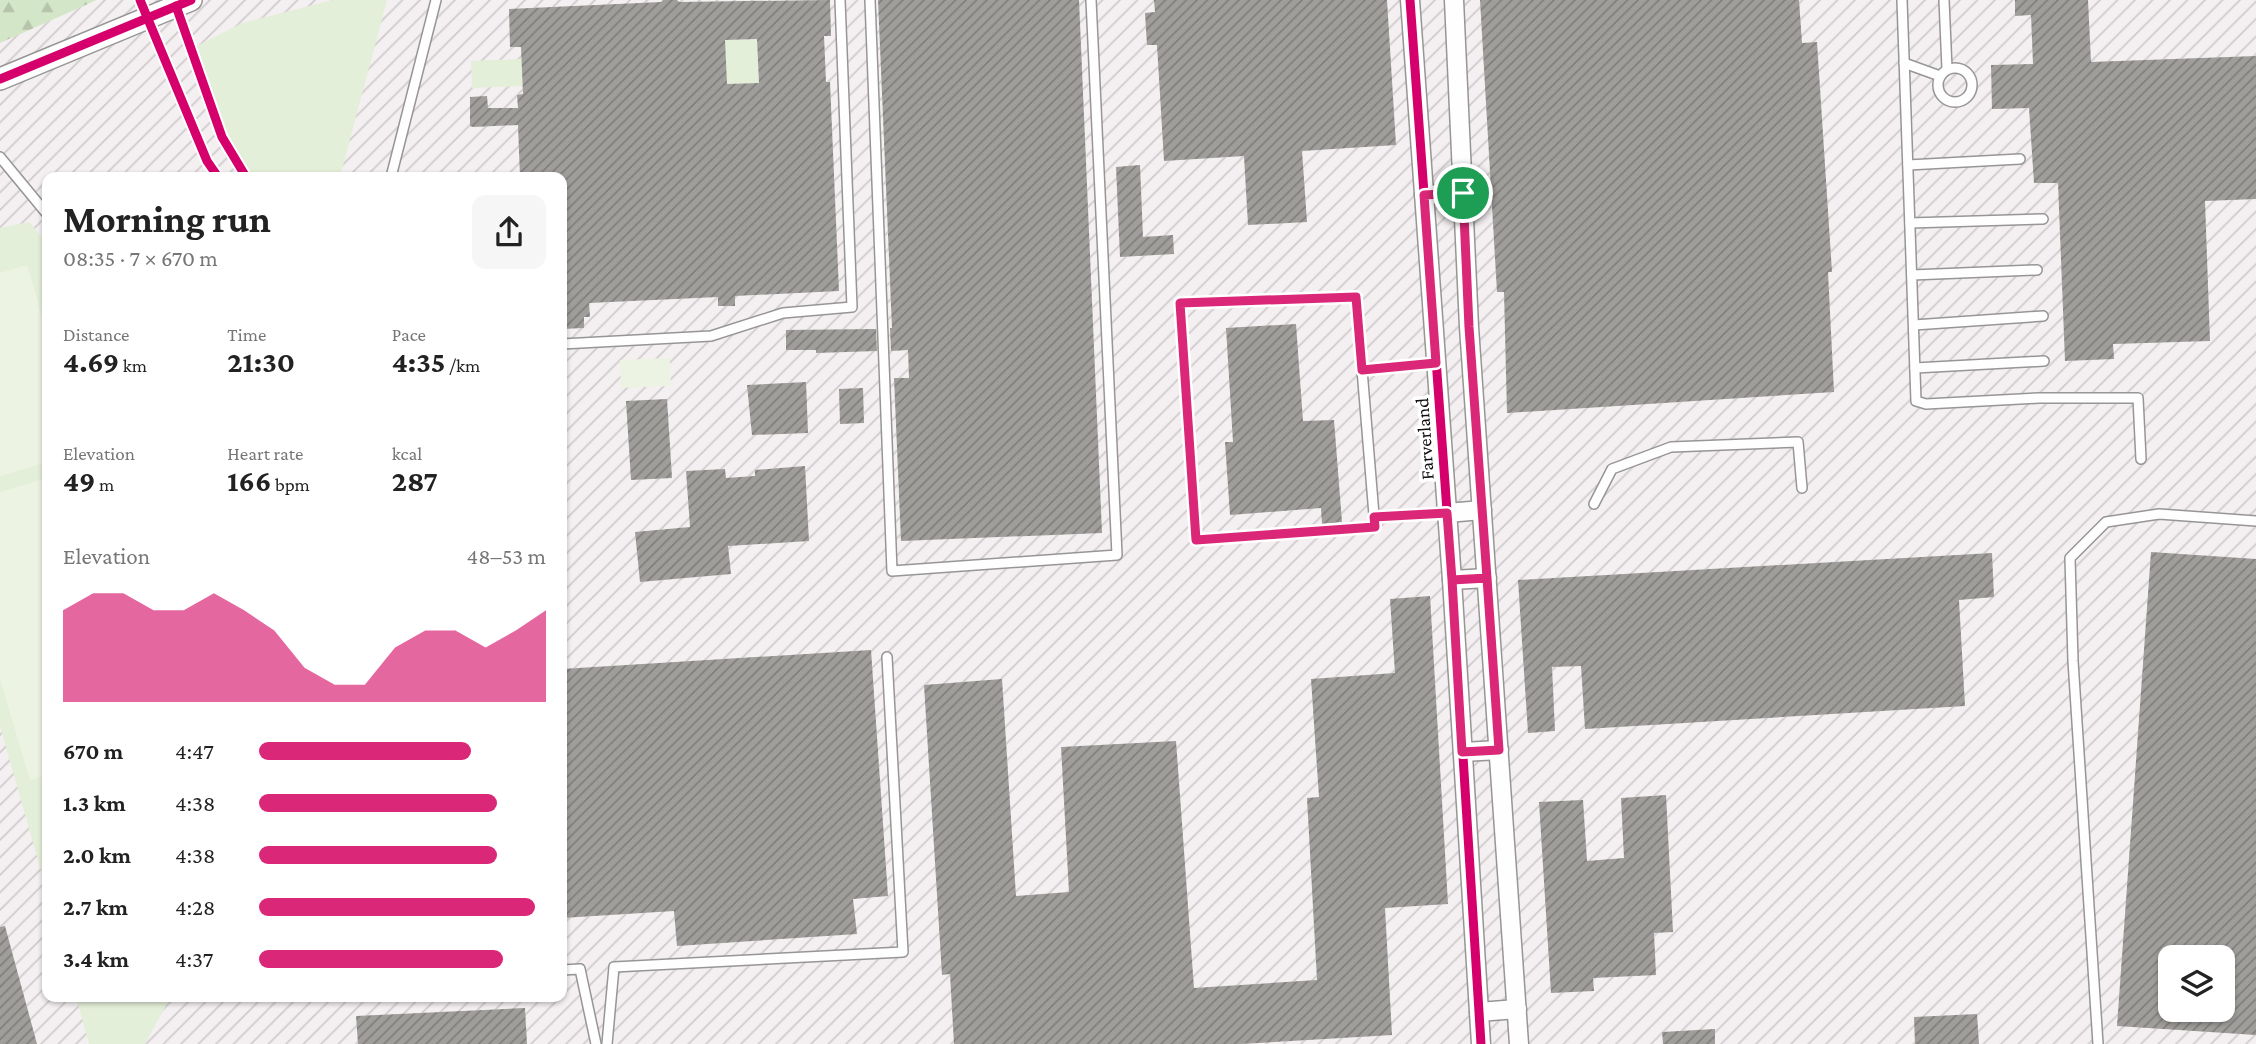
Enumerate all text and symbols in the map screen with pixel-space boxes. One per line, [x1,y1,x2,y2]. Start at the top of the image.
pin [1433,163,1493,223]
icon: arrive [1444,174,1482,212]
button: share [472,195,546,269]
text: Morning run [63,198,271,240]
text: 08:35 · 7 × 670 m [63,245,218,271]
text: Distance [63,324,129,345]
text: Time [227,324,266,345]
text: Pace [392,324,426,345]
text: 4.69 [63,345,119,378]
text: 21:30 [227,345,295,378]
text: 4:35 [392,345,446,378]
text: km [119,355,147,376]
text: /km [446,355,480,376]
street label: Farverland [1411,397,1438,481]
text: Elevation [63,443,135,464]
text: Heart rate [227,443,303,464]
text: kcal [392,443,422,464]
text: 49 [63,464,95,497]
text: 166 [227,464,271,497]
text: 287 [392,464,438,497]
text: m [95,474,114,495]
text: bpm [271,474,310,495]
text: Elevation [63,543,150,569]
text: 48–53 m [466,543,546,569]
text: 670 m [63,738,123,764]
text: 4:47 [175,738,214,764]
text: 1.3 km [63,790,126,816]
text: 4:38 [175,790,215,816]
text: 2.0 km [63,842,131,868]
text: 4:38 [175,842,215,868]
text: 2.7 km [63,894,128,920]
text: 4:28 [175,894,215,920]
map controls [2158,945,2235,1022]
button: layers [2158,945,2235,1022]
text: 3.4 km [63,946,129,972]
text: 4:37 [175,946,213,972]

